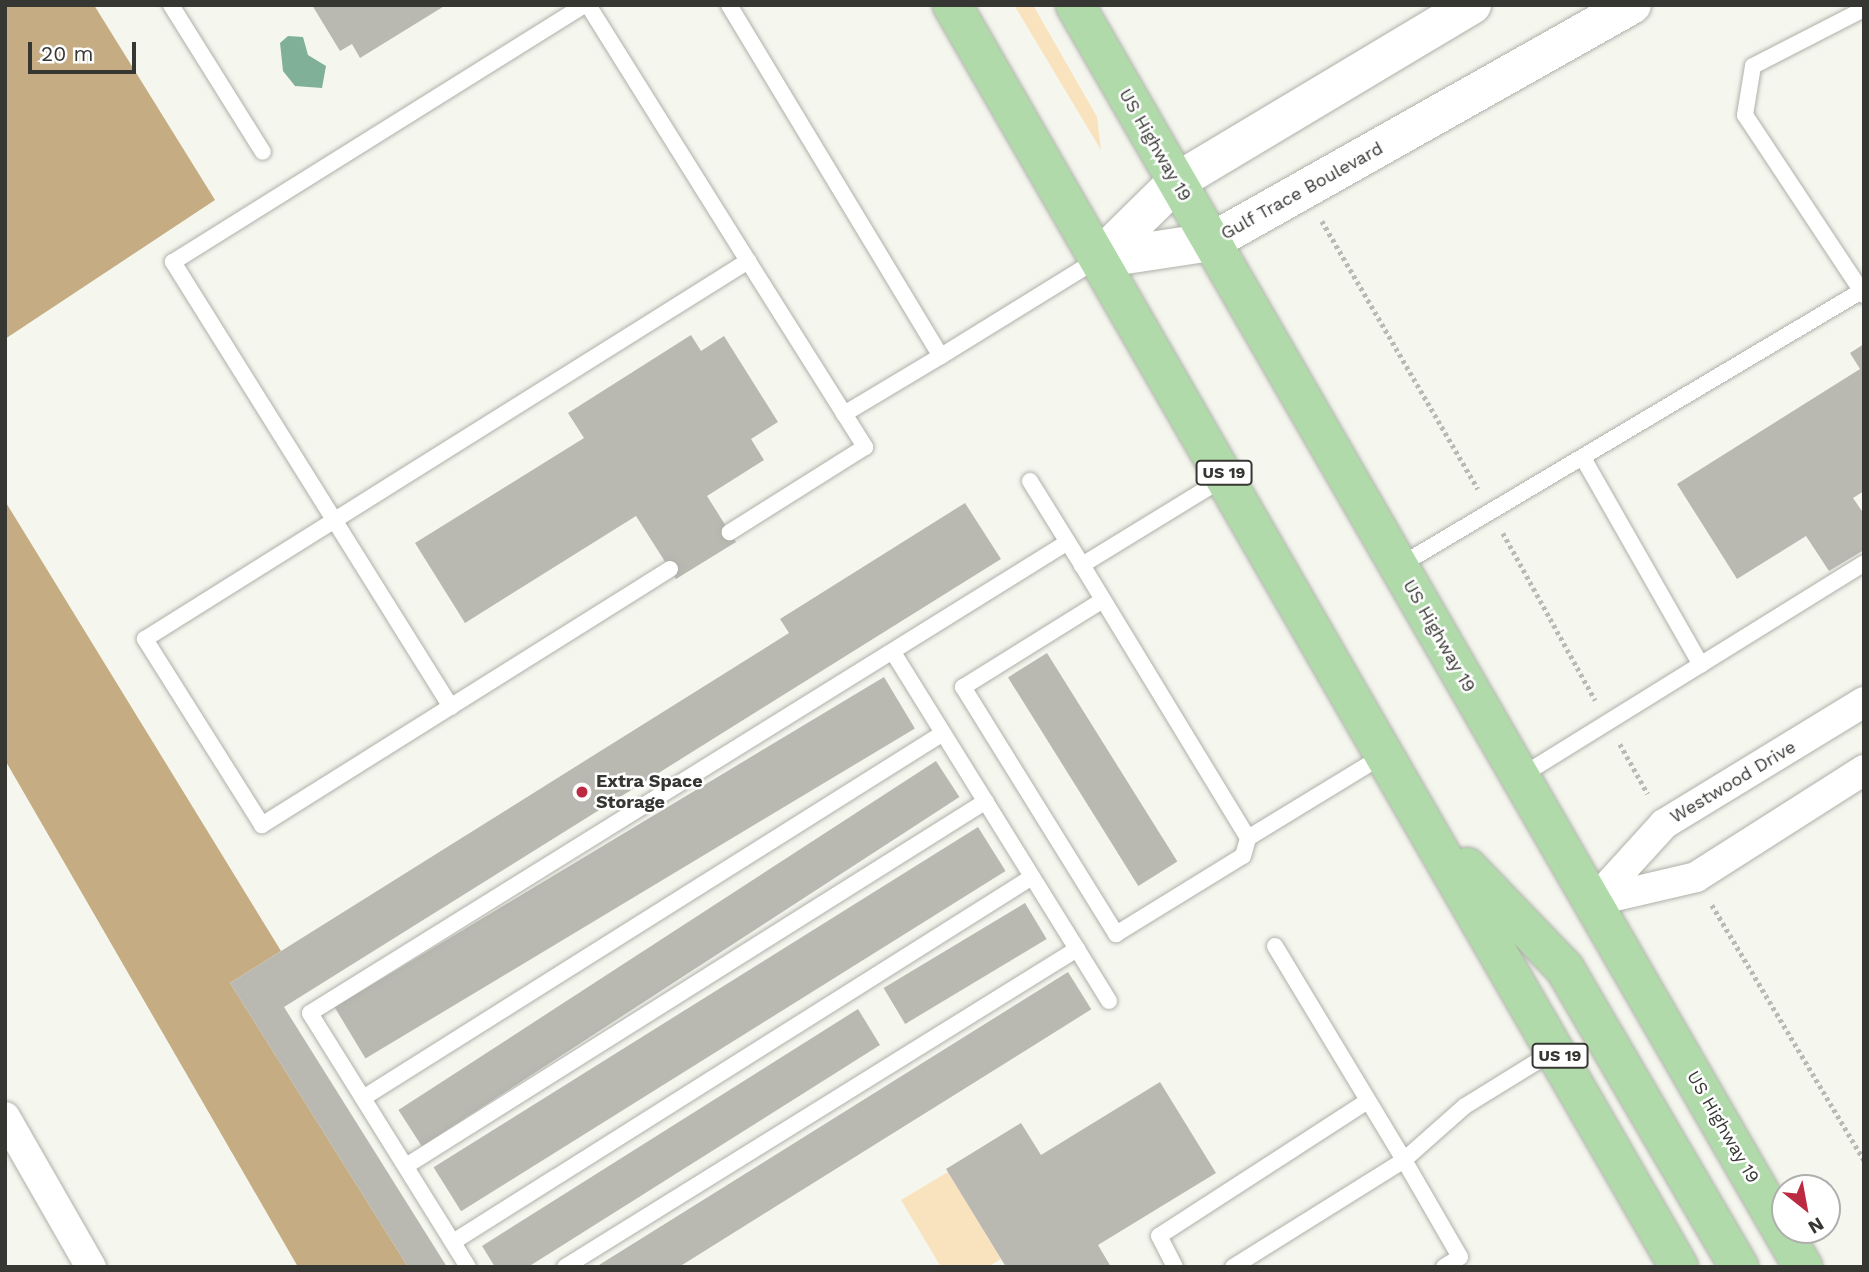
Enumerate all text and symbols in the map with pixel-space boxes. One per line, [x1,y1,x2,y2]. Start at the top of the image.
scale bar [32,28,140,72]
text: 20 m [41,41,93,66]
street label: US Highway 19 [1114,85,1196,205]
street label: Gulf Trace Boulevard [1217,137,1387,245]
road number: US 19 [1194,460,1254,486]
street label: US Highway 19 [1398,576,1480,696]
street label: Westwood Drive [1666,736,1800,828]
place label: Extra Space Storage [596,771,703,814]
marker: Extra Space Storage [574,784,590,800]
road number: US 19 [1530,1044,1590,1068]
street label: US Highway 19 [1682,1067,1764,1187]
north arrow [1771,1174,1841,1244]
text: N [1804,1212,1828,1239]

